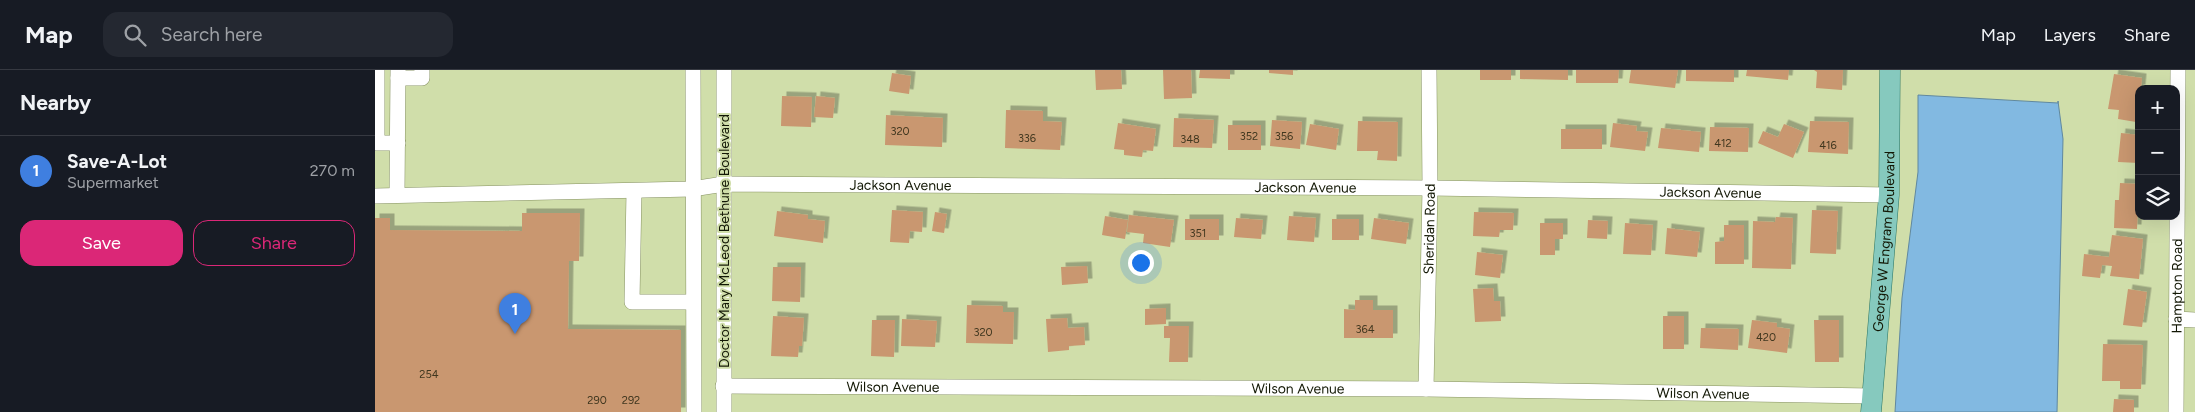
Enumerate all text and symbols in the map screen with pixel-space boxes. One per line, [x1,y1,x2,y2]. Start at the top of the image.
search box [103,12,453,57]
text: Map [25,20,73,49]
icon: search [121,21,149,49]
text: Search here [161,23,262,46]
text: Map [1981,24,2016,46]
text: Layers [2044,24,2096,46]
text: Share [2124,24,2170,46]
map controls [2135,85,2180,220]
button: + [2135,85,2180,130]
text: Nearby [20,90,91,115]
street label: Doctor Mary McLeod Bethune Boulevard [716,114,733,368]
house number: 320 [890,125,910,138]
house number: 352 [1240,130,1258,143]
house number: 356 [1275,130,1293,143]
button: − [2135,130,2180,175]
house number: 336 [1018,132,1036,145]
house number: 348 [1180,133,1200,146]
house number: 412 [1714,137,1732,150]
house number: 416 [1819,139,1837,152]
text: Save-A-Lot [67,150,167,173]
street label: George W Engram Boulevard [1869,151,1898,333]
text: 1 [33,161,39,180]
text: 270 m [310,161,355,180]
text: Supermarket [67,173,159,192]
button: layers [2135,175,2180,220]
street label: Jackson Avenue [849,176,952,194]
street label: Jackson Avenue [1254,179,1357,196]
street label: Sheridan Road [1420,183,1439,275]
street label: Jackson Avenue [1659,183,1762,202]
button: Save [20,220,183,266]
button: Share [193,220,355,266]
house number: 351 [1190,227,1206,240]
street label: Hampton Road [2168,239,2186,333]
your location [1128,250,1154,276]
pin: 1 [499,293,531,334]
house number: 364 [1355,323,1375,336]
house number: 320 [973,326,993,339]
house number: 420 [1756,331,1776,344]
house number: 254 [419,368,439,381]
street label: Wilson Avenue [846,378,940,395]
street label: Wilson Avenue [1251,380,1345,397]
street label: Wilson Avenue [1656,384,1750,403]
house number: 290 [587,394,607,407]
house number: 292 [622,394,640,407]

